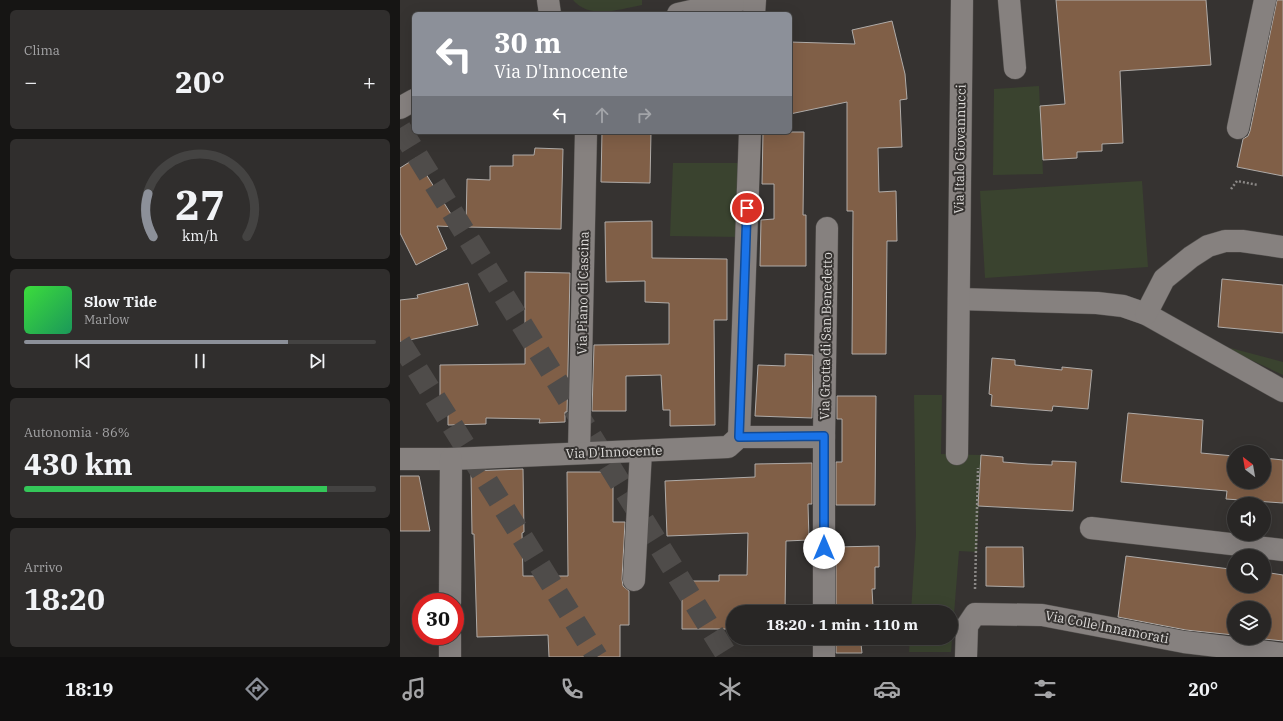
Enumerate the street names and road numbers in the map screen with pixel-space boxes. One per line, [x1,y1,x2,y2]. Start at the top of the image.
street label: Via Italo Giovannucci [950,84,970,214]
street label: Via Piano di Cascina [573,231,593,355]
street label: Via Grotta di San Benedetto [816,252,836,420]
street label: Via D'Innocente [565,442,663,462]
street label: Via Colle Innamorati [1044,607,1170,647]

